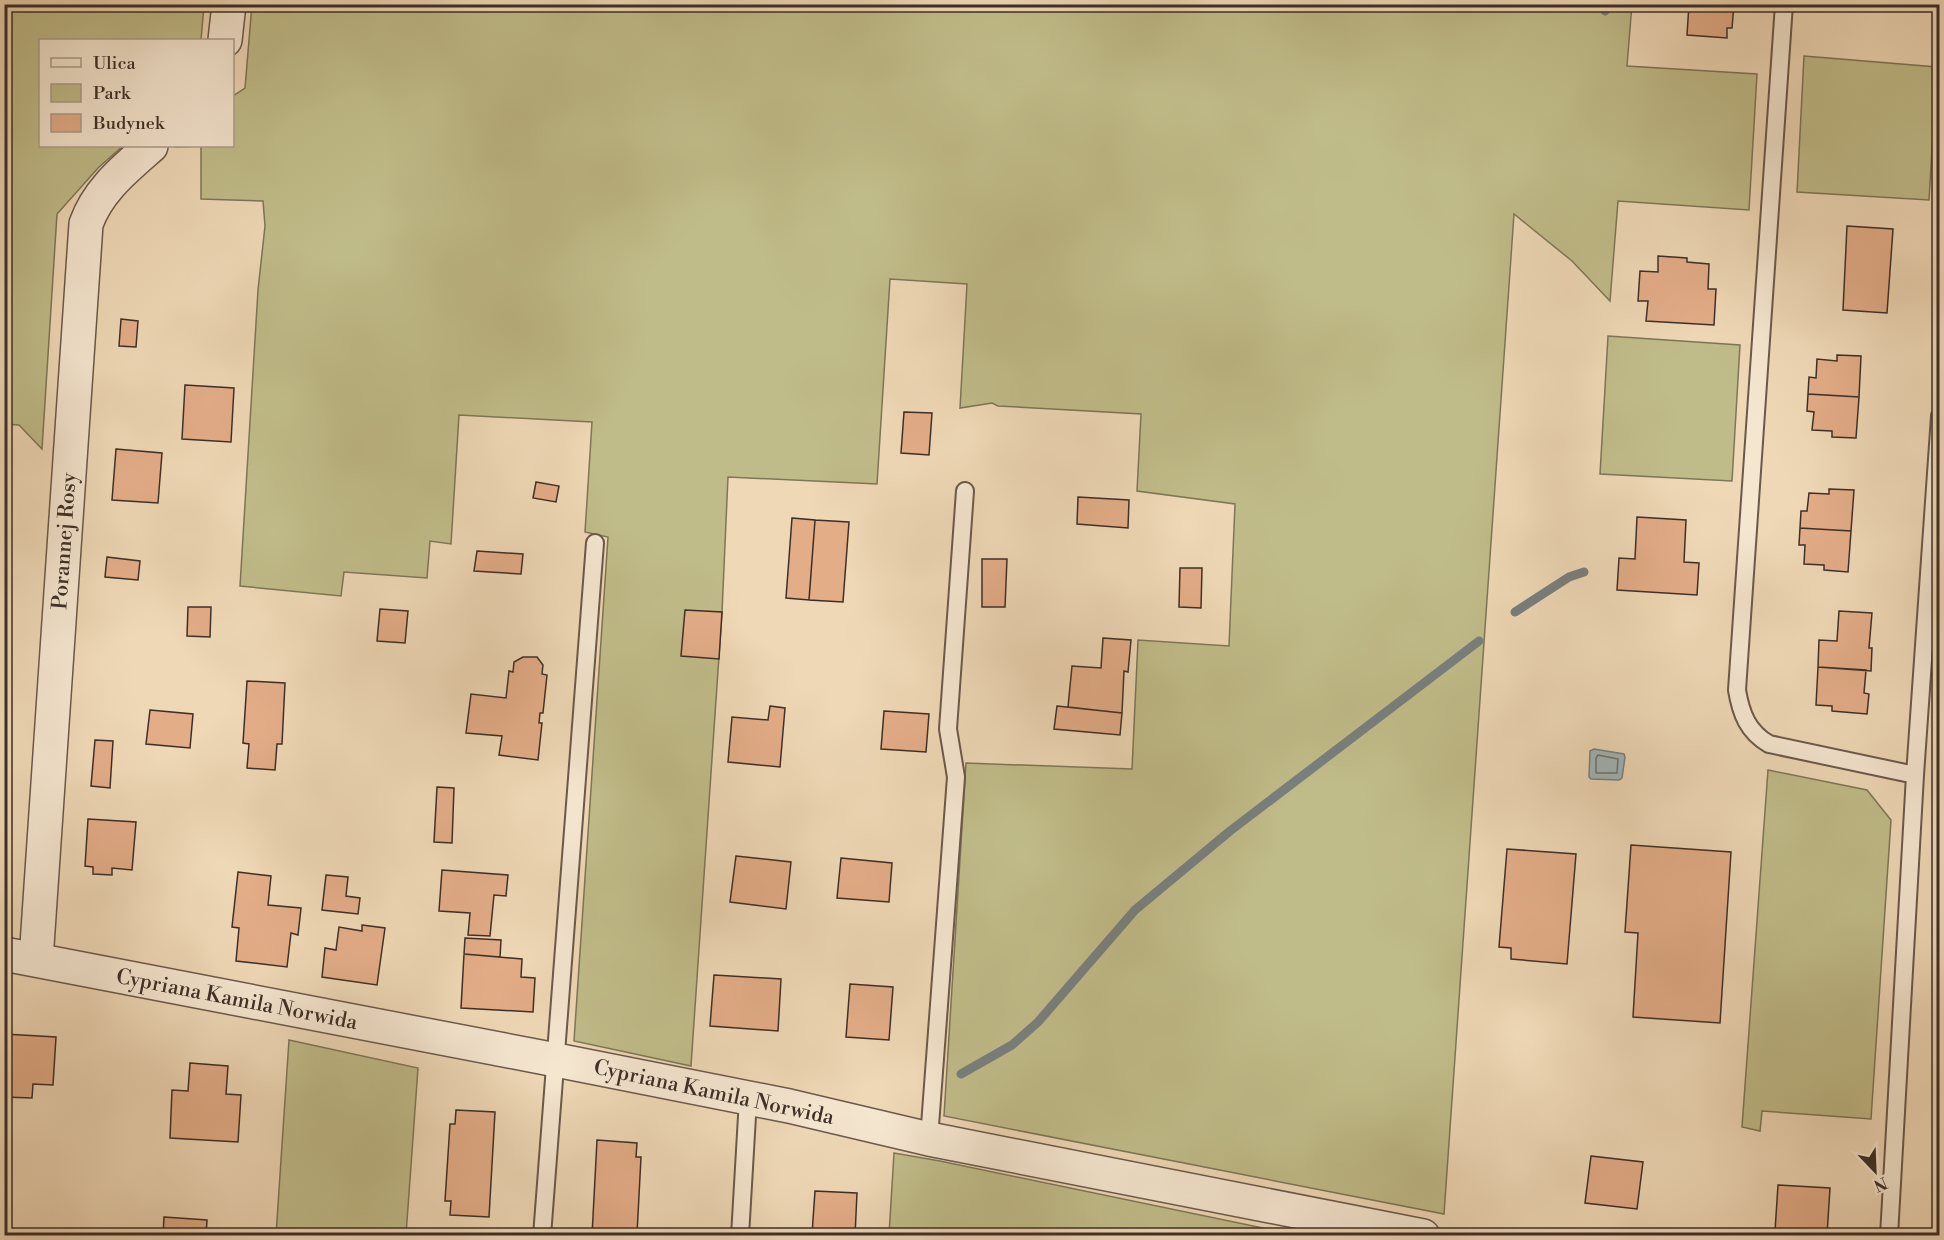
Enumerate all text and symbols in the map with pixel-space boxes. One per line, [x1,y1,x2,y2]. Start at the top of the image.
legend [39,39,234,147]
text: Ulica [93,52,137,75]
text: Park [93,82,132,105]
text: Budynek [92,112,166,135]
street label: Porannej Rosy [47,471,83,610]
street label: Cypriana Kamila Norwida [114,964,360,1036]
street label: Cypriana Kamila Norwida [591,1055,837,1131]
north arrow [1845,1141,1905,1201]
text: N [1870,1172,1890,1196]

